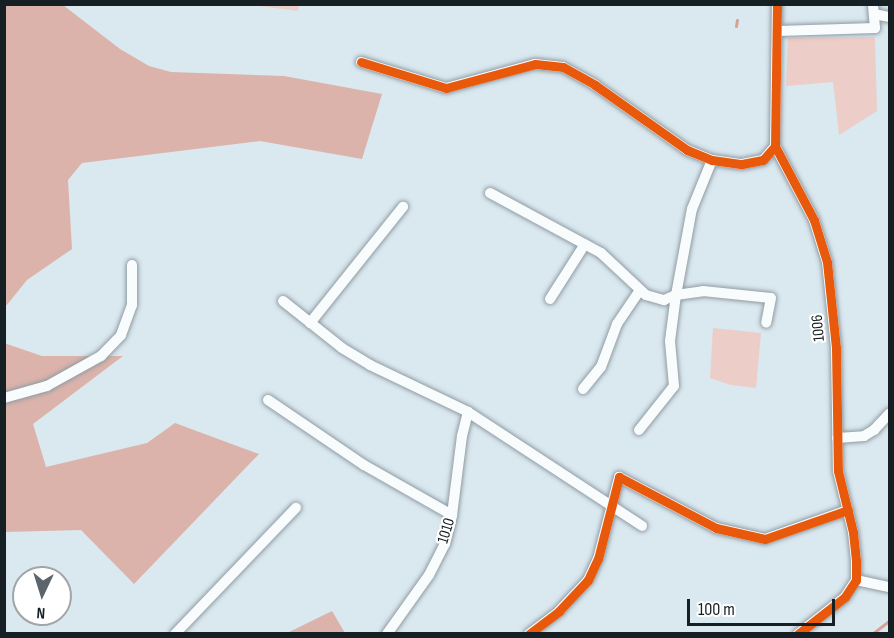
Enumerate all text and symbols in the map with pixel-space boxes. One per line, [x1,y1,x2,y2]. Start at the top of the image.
street label: 1006 [808,314,830,342]
street label: 1010 [434,516,460,546]
north arrow [12,566,72,626]
scale bar [690,587,838,625]
text: 100 m [698,599,735,620]
text: N [36,603,46,622]

